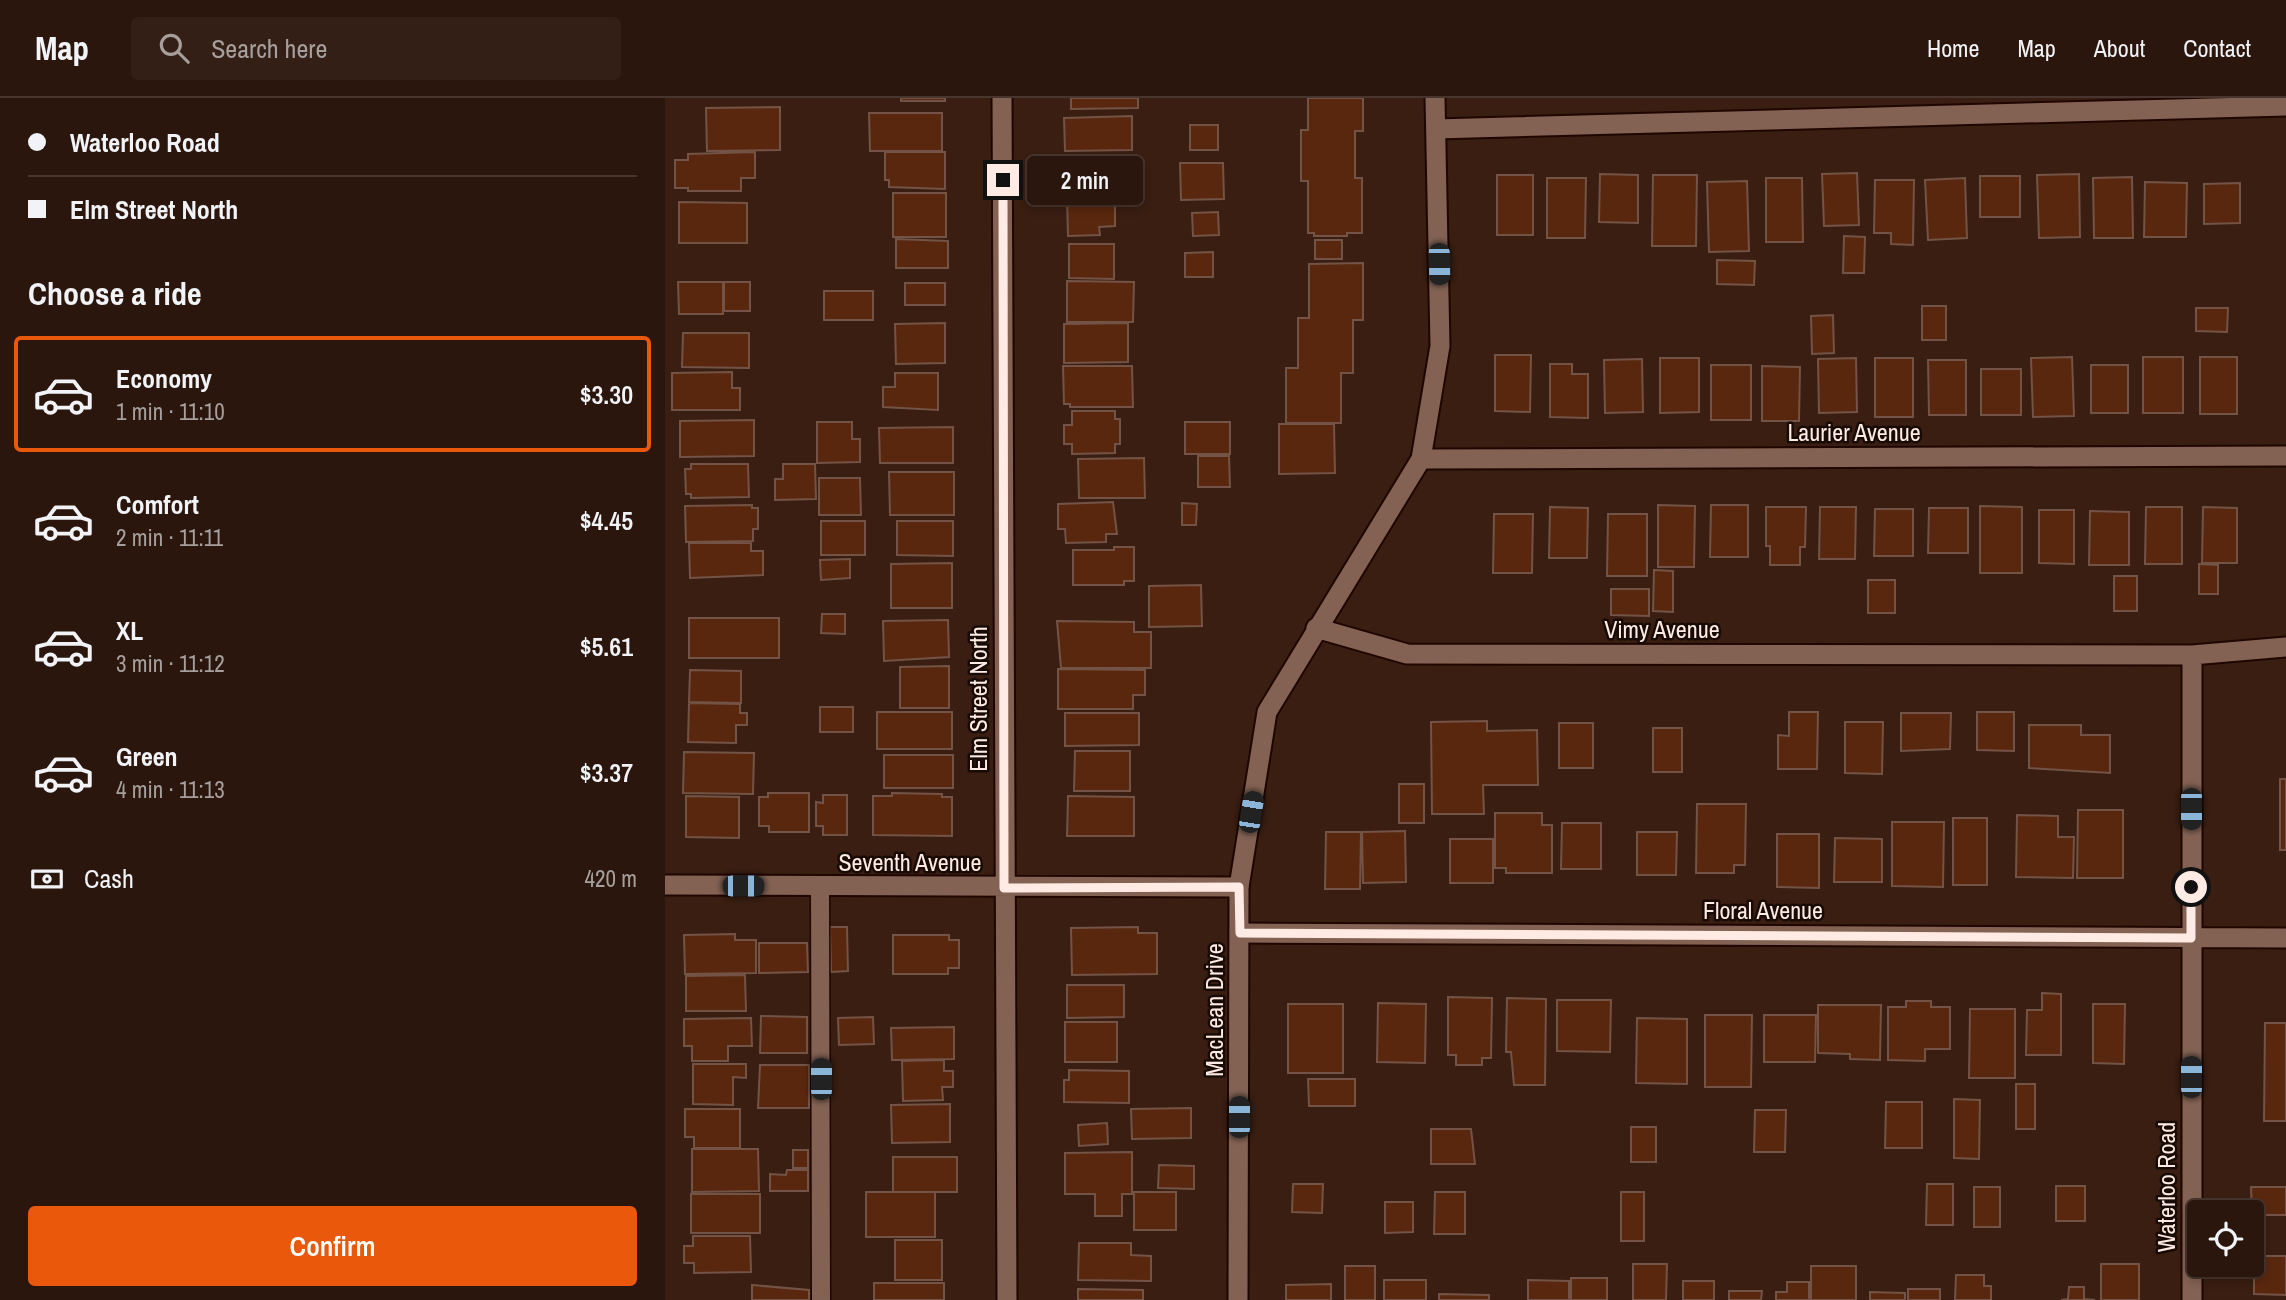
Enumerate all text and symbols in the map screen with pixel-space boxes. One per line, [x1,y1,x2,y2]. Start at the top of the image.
search box [131,17,621,80]
text: Map [35,26,89,70]
icon: search [155,29,193,67]
text: Search here [211,31,327,66]
text: Home [1927,32,1979,64]
text: Map [2017,32,2056,64]
text: About [2094,32,2145,64]
text: Contact [2183,32,2251,64]
text: Waterloo Road [70,125,220,160]
callout: 2 min [1027,155,1143,204]
route end [987,164,1019,196]
text: 2 min [1061,165,1109,196]
text: Elm Street North [70,192,238,227]
car [1429,243,1450,285]
text: Choose a ride [28,272,202,315]
text: Economy [116,361,212,396]
icon: car [32,363,95,426]
text: $3.30 [580,377,633,412]
text: 1 min · 11:10 [116,396,225,427]
street label: Laurier Avenue [1787,416,1921,448]
text: Comfort [116,487,199,522]
icon: car [32,489,95,552]
text: $4.45 [580,503,633,538]
text: 2 min · 11:11 [116,522,223,553]
text: XL [116,613,143,648]
street label: Vimy Avenue [1604,613,1720,645]
icon: car [32,615,95,678]
street label: Elm Street North [962,626,994,772]
text: $5.61 [580,629,633,664]
text: 3 min · 11:12 [116,648,225,679]
text: Green [116,739,178,774]
icon: car [32,741,95,804]
text: $3.37 [580,755,633,790]
text: 4 min · 11:13 [116,774,225,805]
car [2181,788,2202,830]
car [1238,790,1265,834]
street label: Seventh Avenue [838,846,982,878]
icon: cash [28,860,66,898]
text: Cash [84,861,134,896]
text: 420 m [585,863,637,894]
route start [2175,871,2207,903]
car [723,876,765,897]
street label: Floral Avenue [1703,894,1823,926]
street label: MacLean Drive [1198,943,1230,1077]
car [2181,1056,2202,1098]
car [811,1058,832,1100]
car [1229,1096,1250,1138]
street label: Waterloo Road [2150,1122,2182,1252]
map controls [2187,1200,2264,1277]
button: locate [2187,1200,2264,1277]
button: Confirm [28,1206,637,1286]

